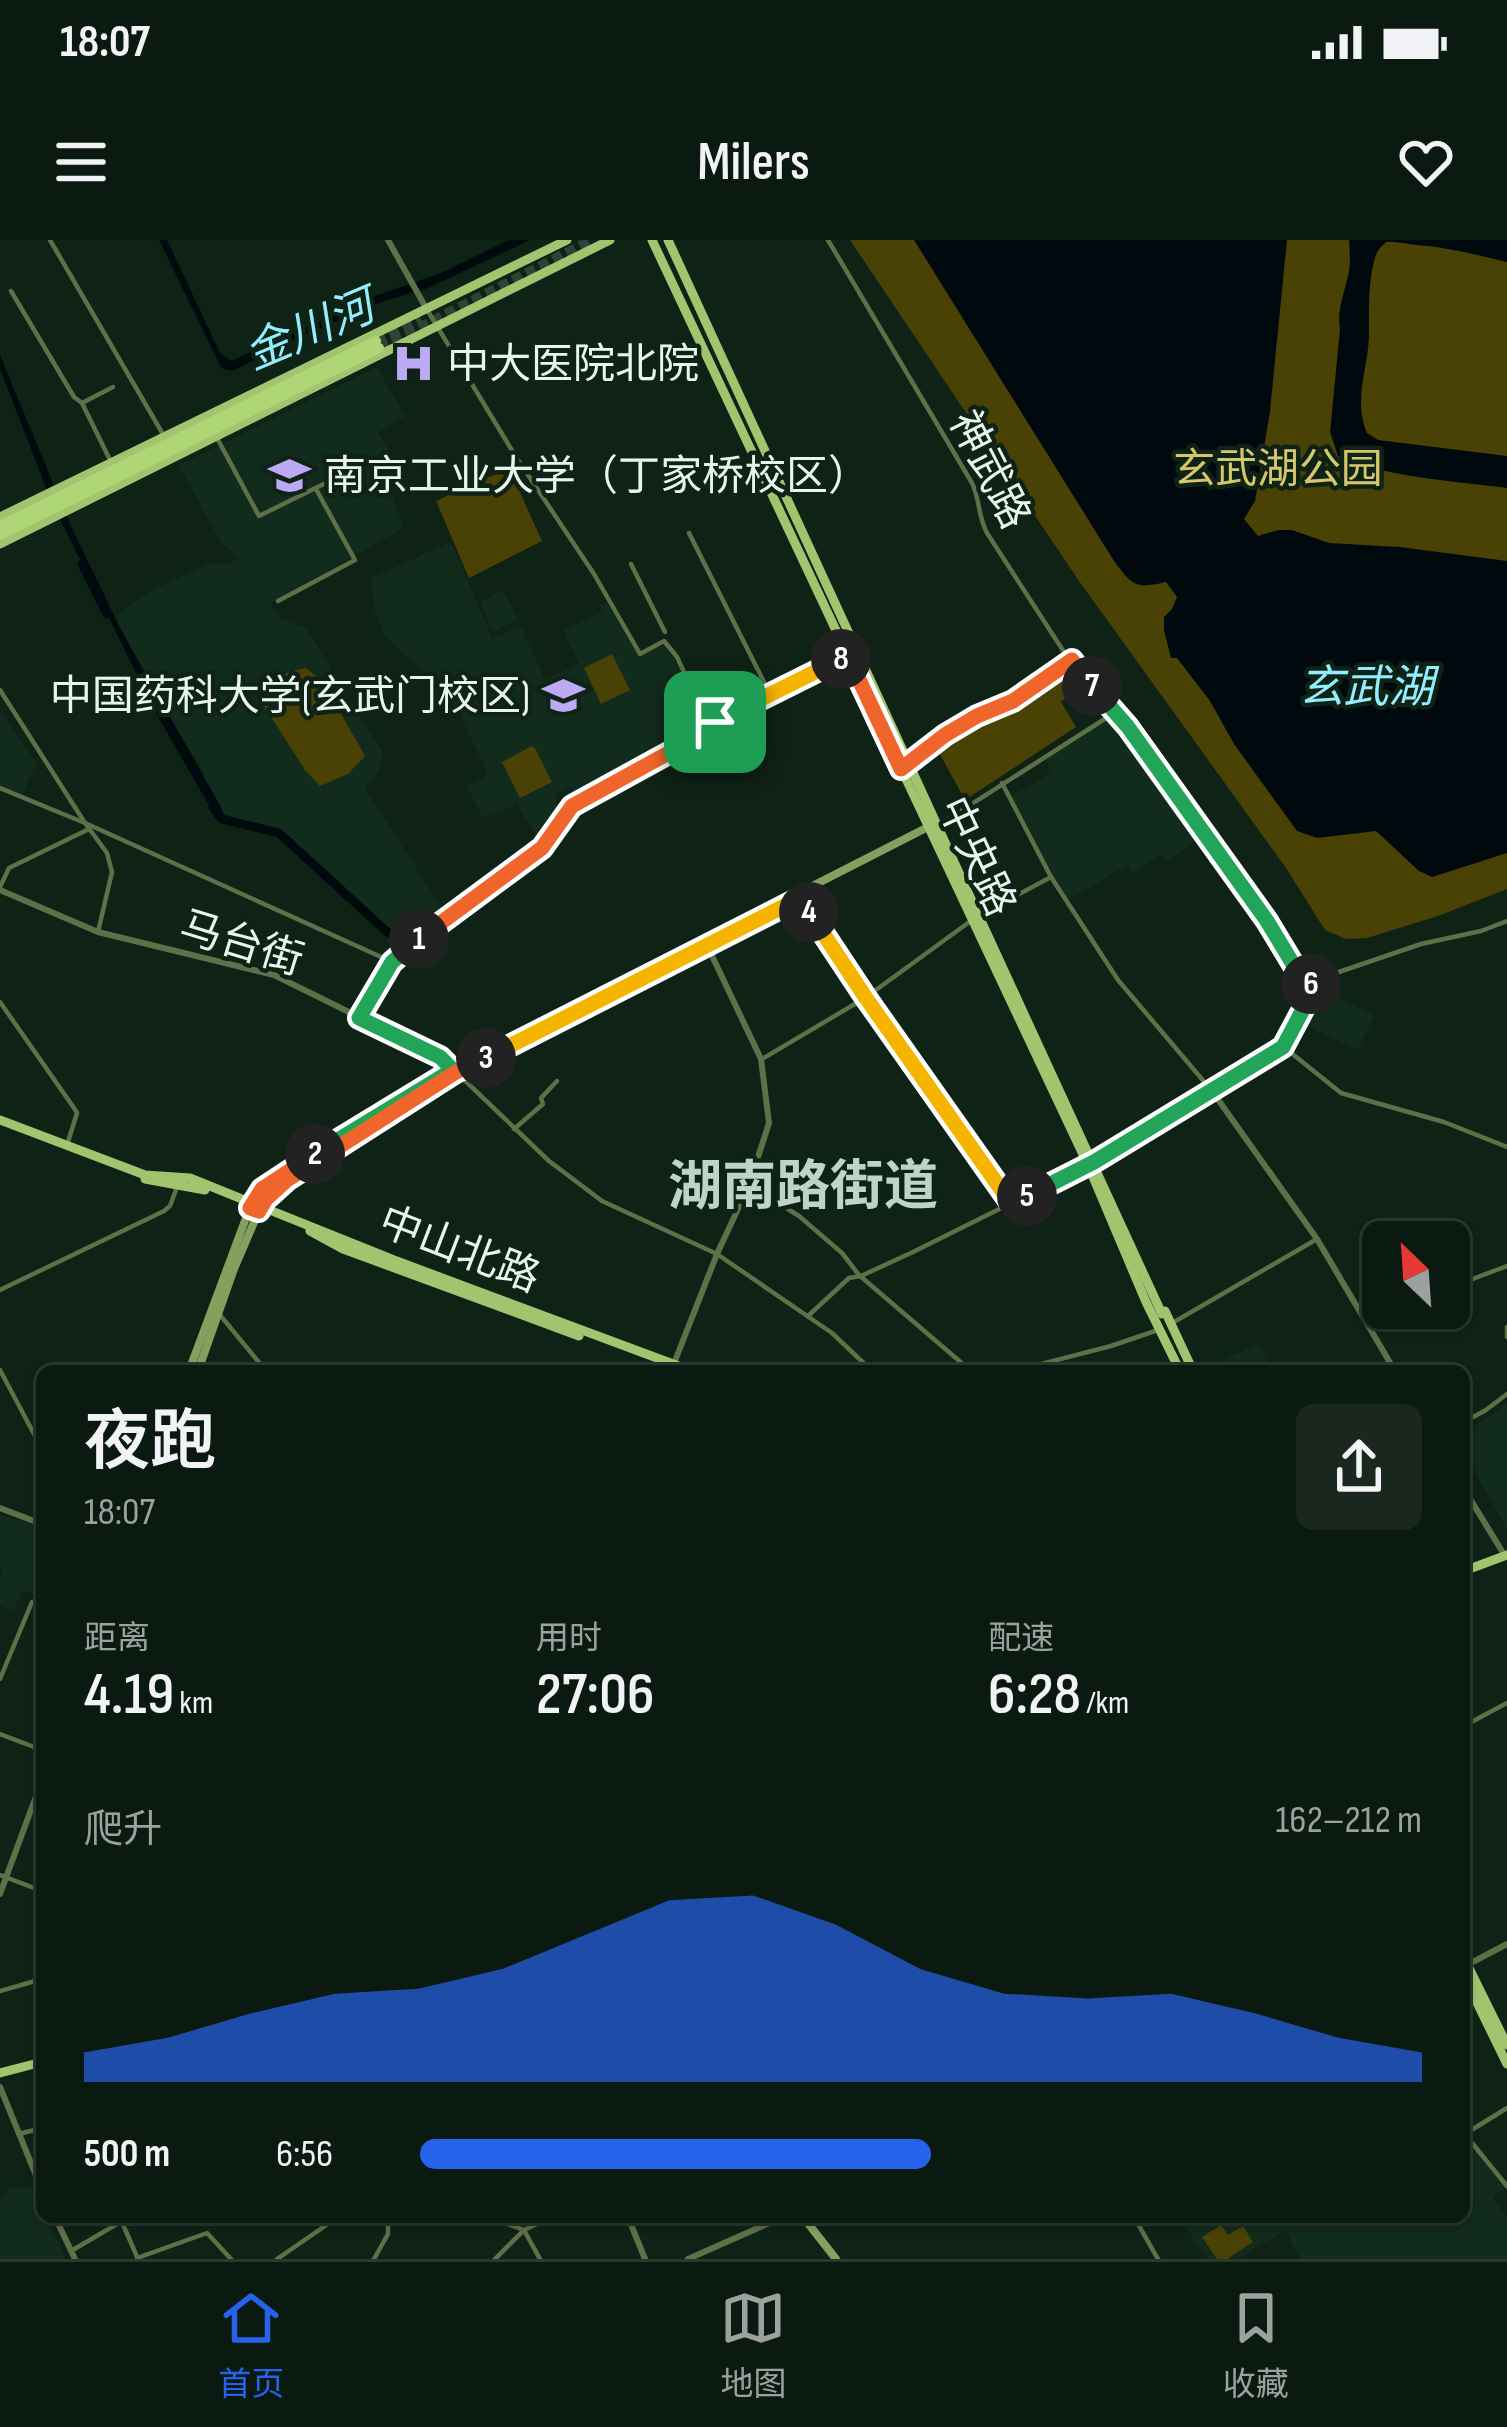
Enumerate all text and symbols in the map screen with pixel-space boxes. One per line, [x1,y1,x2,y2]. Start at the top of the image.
text: 18:07 [60,15,150,70]
icon: menu [48,129,114,195]
icon: heart [1393,129,1459,195]
text: Milers [697,130,810,195]
water label: 金川河 [237,276,390,383]
hospital icon: 中大医院北院 [390,340,436,386]
place label: 中大医院北院 [447,340,699,391]
street label: 神武路 [937,402,1040,538]
park label: 玄武湖公园 [1173,445,1383,496]
school or university icon: 南京工业大学（丁家桥校区） [267,452,313,498]
place label: 南京工业大学（丁家桥校区） [324,452,870,503]
pin: 8 [811,629,871,689]
text: 8 [833,639,849,679]
pin: 7 [1062,656,1122,716]
water label: 玄武湖 [1298,661,1439,716]
text: 7 [1085,666,1099,706]
pin [664,671,766,773]
place label: 中国药科大学(玄武门校区) [50,672,530,723]
school or university icon: 中国药科大学(玄武门校区) [541,672,587,718]
icon: arrive [682,689,748,755]
street label: 中央路 [926,789,1025,925]
pin: 4 [779,882,839,942]
text: 4 [801,892,817,932]
street label: 马台街 [174,902,309,987]
pin: 1 [389,909,449,969]
text: 1 [413,919,425,959]
pin: 6 [1281,954,1341,1014]
text: 6 [1303,964,1319,1004]
pin: 3 [456,1028,516,1088]
text: 3 [479,1038,493,1078]
pin: 2 [285,1124,345,1184]
text: 2 [308,1134,322,1174]
district label: 湖南路街道 [668,1155,938,1220]
pin: 5 [997,1166,1057,1226]
text: 5 [1020,1176,1034,1216]
street label: 中山北路 [372,1196,547,1304]
north arrow [1362,1221,1470,1329]
map controls [1362,1221,1470,1329]
text: 夜跑 [84,1404,216,1483]
button: share [1296,1404,1422,1530]
text: 18:07 [84,1489,155,1536]
text: 距离 [84,1619,150,1659]
text: 用时 [536,1619,602,1659]
text: 配速 [988,1619,1054,1659]
text: 4.19 [84,1659,174,1731]
text: 27:06 [536,1659,654,1731]
text: 6:28 [988,1659,1081,1731]
text: km [174,1683,213,1723]
text: /km [1081,1683,1129,1723]
text: 162–212 m [1276,1797,1422,1844]
text: 爬升 [84,1807,162,1854]
text: 500 m [84,2131,170,2178]
text: 6:56 [276,2131,333,2178]
tab: 首页 [218,2285,284,2405]
tab: 地图 [720,2285,786,2405]
tab: 收藏 [1223,2285,1289,2405]

